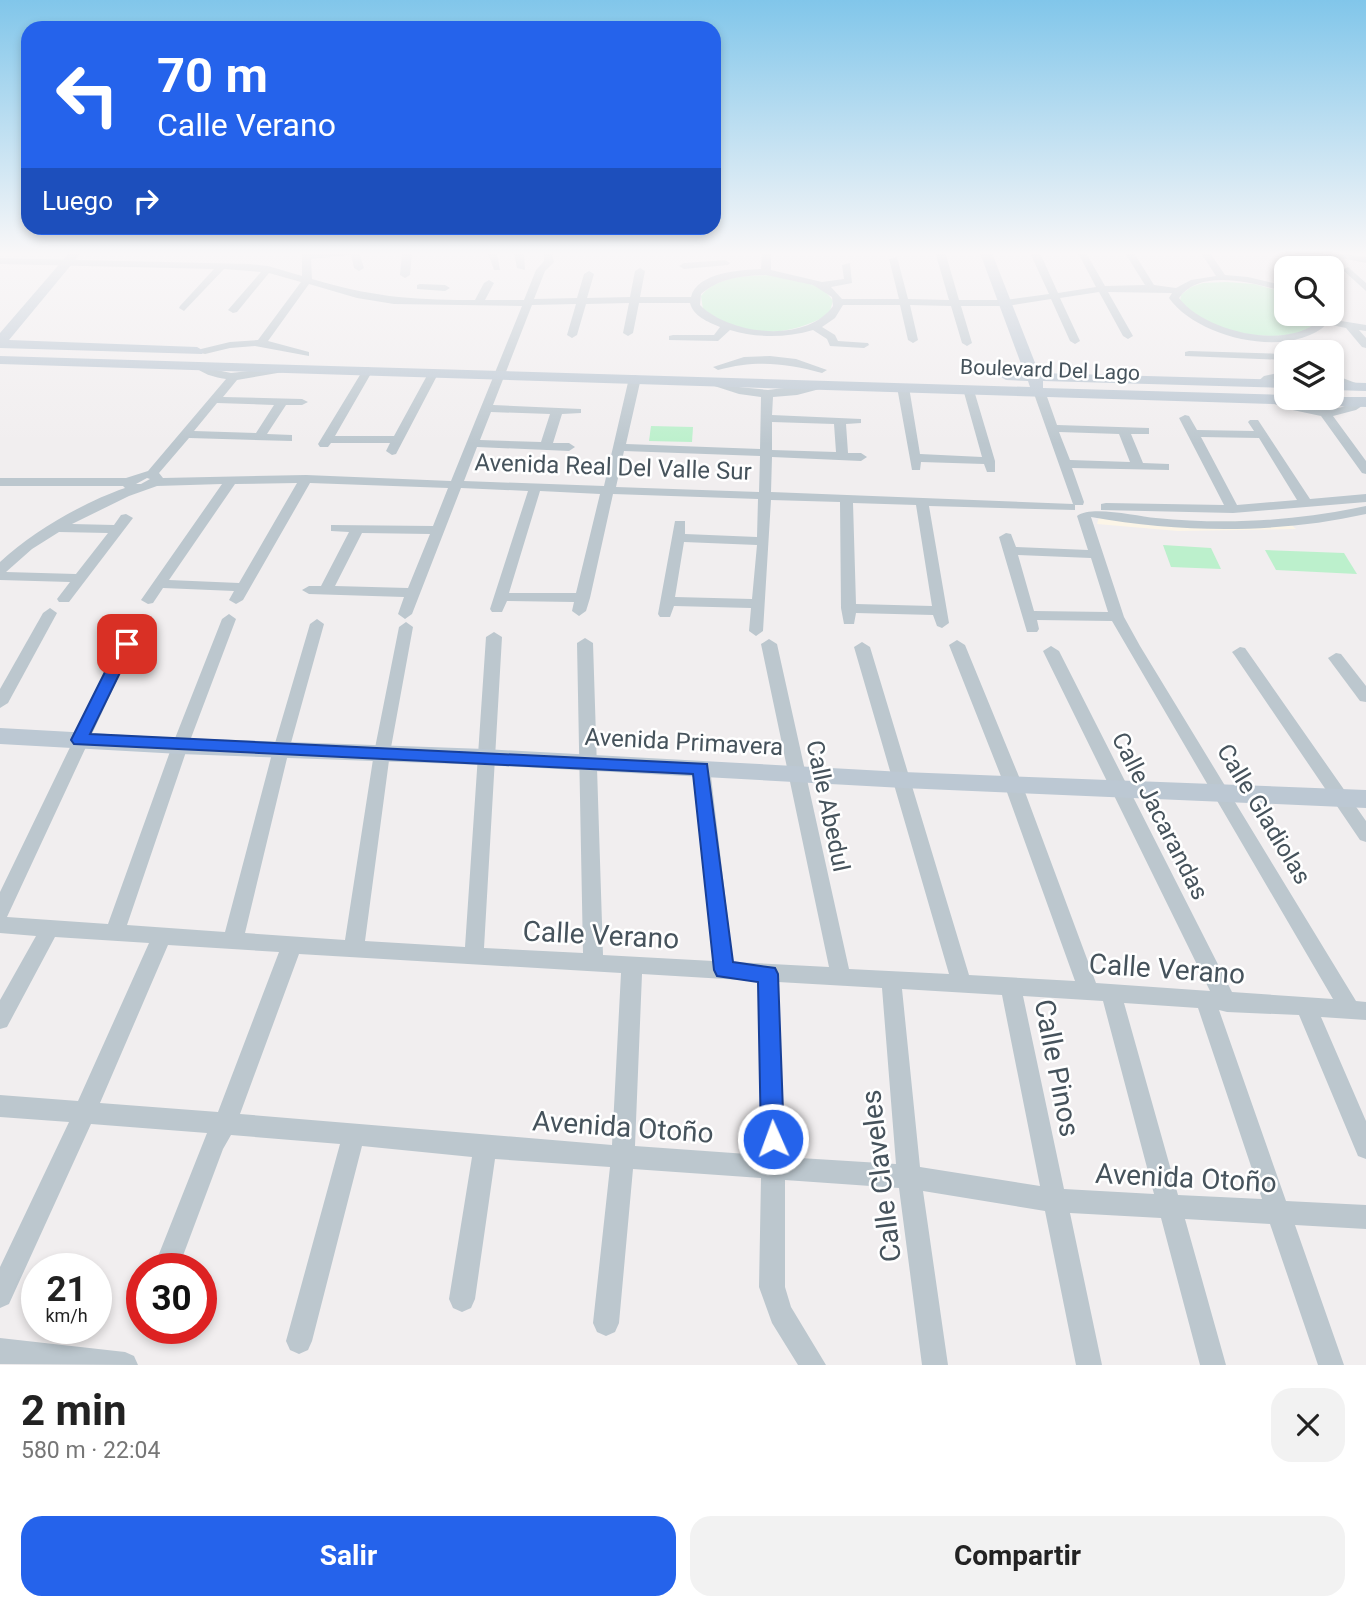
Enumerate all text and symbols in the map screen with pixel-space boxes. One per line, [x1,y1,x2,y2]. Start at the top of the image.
text: 70 m [157,47,268,104]
icon: left [42,49,133,140]
text: Calle Verano [157,106,336,144]
icon: right [127,182,165,220]
text: Luego [42,186,113,216]
map controls [1274,256,1344,410]
button: search [1274,256,1344,326]
button: layers [1274,340,1344,410]
street label: Boulevard Del Lago [960,355,1140,385]
street label: Avenida Real Del Valle Sur [474,448,752,486]
pin [97,614,157,674]
icon: arrive [108,625,146,663]
street label: Avenida Primavera [584,723,784,761]
street label: Calle Jacarandas [1106,728,1214,904]
street label: Calle Abedul [800,738,856,874]
street label: Calle Gladiolas [1211,739,1317,889]
street label: Calle Verano [522,914,680,956]
street label: Calle Verano [1088,947,1246,991]
street label: Calle Pinos [1028,997,1086,1139]
street label: Calle Claveles [854,1088,908,1264]
position arrow [736,1102,810,1176]
street label: Avenida Otoño [531,1104,715,1150]
street label: Avenida Otoño [1094,1157,1278,1199]
speed limit sign: 30 [126,1253,217,1344]
text: 21 [46,1269,87,1310]
text: km/h [45,1305,88,1326]
text: 2 min [21,1386,127,1435]
button: close [1271,1388,1345,1462]
text: 580 m · 22:04 [21,1437,160,1464]
button: Salir [21,1516,676,1596]
button: Compartir [690,1516,1345,1596]

